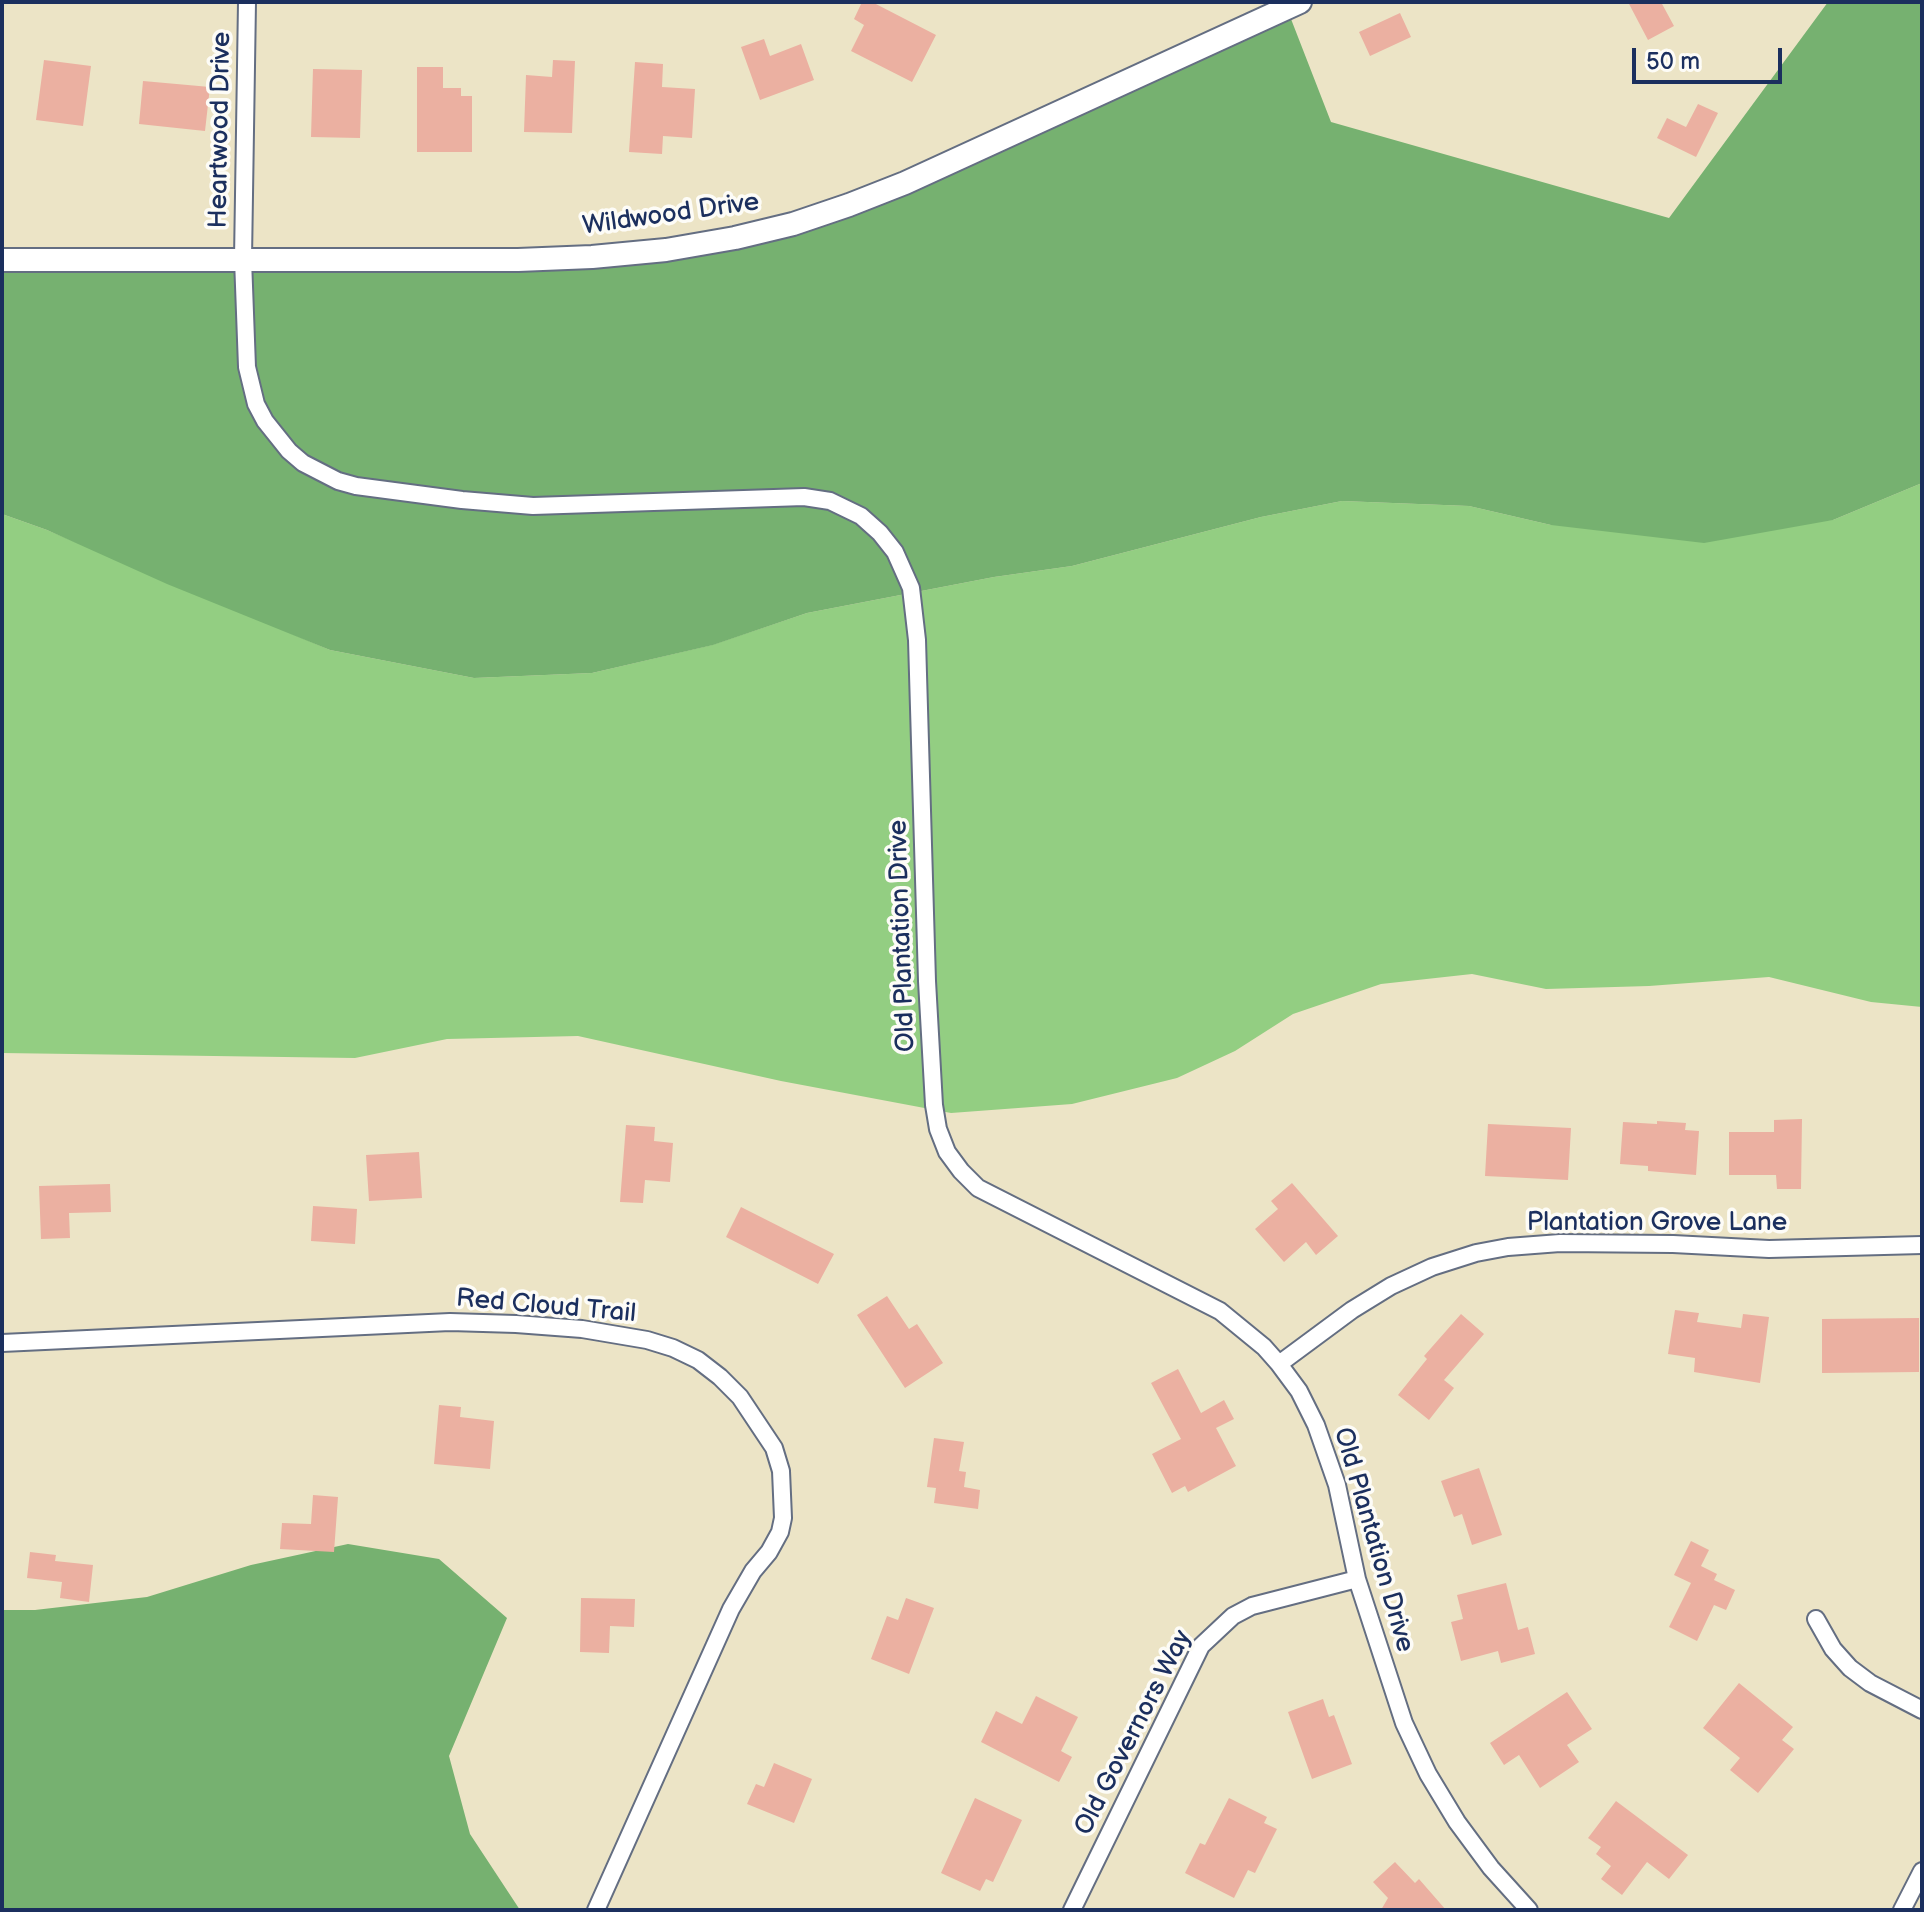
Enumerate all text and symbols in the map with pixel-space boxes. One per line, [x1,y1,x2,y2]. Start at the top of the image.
street label: Heartwood Drive [204,31,238,229]
scale bar [1636,32,1786,82]
text: 50 m [1646,47,1700,76]
street label: Wildwood Drive [581,187,761,243]
street label: Old Plantation Drive [883,819,923,1053]
street label: Plantation Grove Lane [1527,1207,1787,1239]
street label: Red Cloud Trail [455,1284,637,1330]
street label: Old Plantation Drive [1326,1424,1420,1656]
street label: Old Governors Way [1069,1625,1199,1841]

